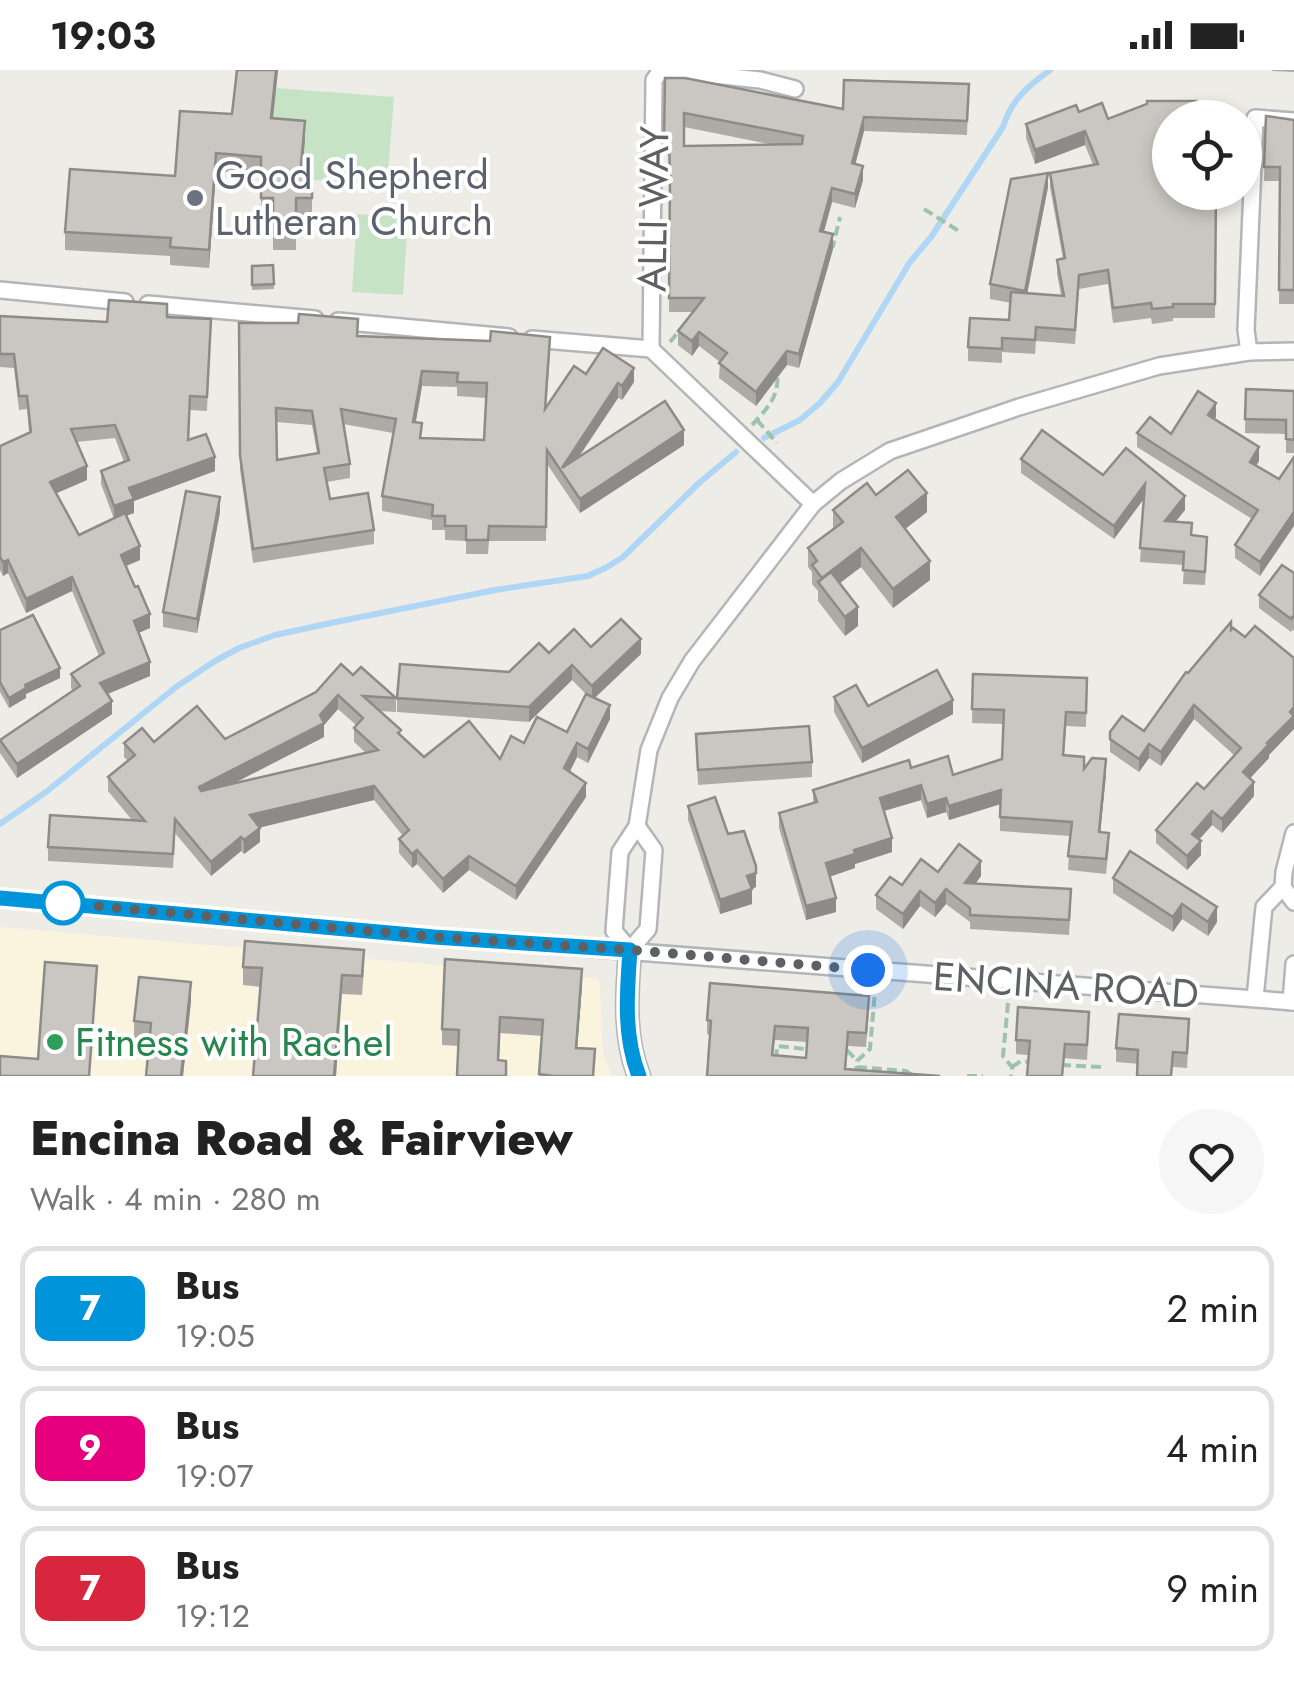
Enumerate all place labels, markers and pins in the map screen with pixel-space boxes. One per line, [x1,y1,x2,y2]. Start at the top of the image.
place label: Good Shepherd Lutheran Church [215,146,493,250]
marker: Good Shepherd Lutheran Church [184,187,206,209]
unlabelled marker [42,882,84,924]
place label: Fitness with Rachel [75,1013,393,1071]
marker: Fitness with Rachel [44,1031,66,1053]

